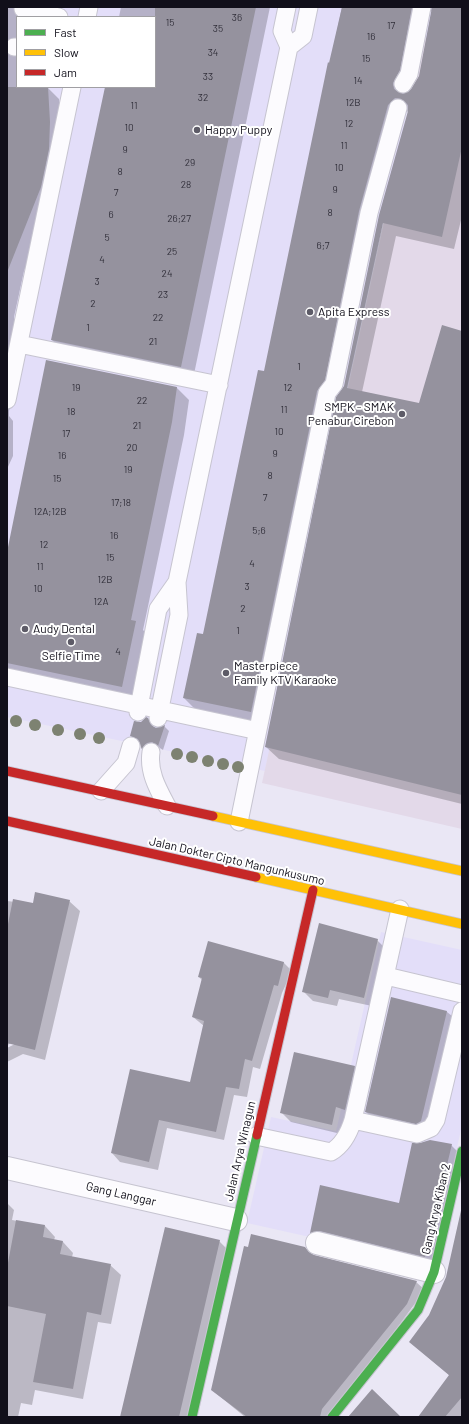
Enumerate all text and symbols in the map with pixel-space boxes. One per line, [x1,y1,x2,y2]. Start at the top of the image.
house number: 36 [232,12,242,24]
legend [16,16,156,88]
house number: 15 [166,17,174,29]
house number: 17 [387,20,395,32]
house number: 35 [213,23,223,35]
text: Fast [54,25,77,39]
house number: 16 [367,31,375,43]
text: Slow [54,45,79,59]
house number: 34 [208,47,218,59]
house number: 15 [362,53,370,65]
text: Jam [54,65,77,79]
house number: 33 [203,71,213,83]
house number: 14 [353,75,363,87]
house number: 32 [198,92,208,104]
house number: 12B [345,97,361,109]
house number: 11 [130,100,138,112]
house number: 12 [345,118,353,130]
house number: 10 [124,122,134,134]
place label: Happy Puppy [205,123,272,137]
marker: Happy Puppy [192,125,202,135]
house number: 11 [340,140,348,152]
house number: 9 [122,144,128,156]
house number: 29 [185,157,195,169]
house number: 10 [334,162,344,174]
house number: 8 [117,166,123,178]
house number: 28 [181,179,191,191]
house number: 9 [332,184,338,196]
house number: 7 [114,187,118,199]
house number: 8 [327,207,333,219]
house number: 6 [108,209,114,221]
house number: 26;27 [167,213,191,225]
house number: 5 [104,232,110,244]
house number: 6;7 [317,240,329,252]
house number: 25 [167,246,177,258]
house number: 4 [99,254,105,266]
house number: 24 [162,268,172,280]
house number: 3 [94,276,100,288]
house number: 23 [158,289,168,301]
house number: 2 [90,298,96,310]
place label: Apita Express [318,305,389,319]
marker: Apita Express [305,307,315,317]
house number: 22 [153,312,163,324]
house number: 1 [86,322,90,334]
house number: 21 [149,336,157,348]
house number: 1 [297,361,301,373]
house number: 19 [72,382,80,394]
house number: 12 [284,382,292,394]
house number: 22 [137,395,147,407]
place label: SMPK - SMAK Penabur Cirebon [308,400,394,428]
house number: 11 [280,404,288,416]
house number: 18 [67,406,75,418]
marker: SMPK - SMAK Penabur Cirebon [397,409,407,419]
house number: 21 [133,420,141,432]
house number: 10 [274,426,284,438]
house number: 17 [62,428,70,440]
house number: 20 [126,442,138,454]
house number: 9 [272,448,278,460]
house number: 16 [58,450,66,462]
house number: 19 [124,464,132,476]
house number: 8 [267,470,273,482]
house number: 15 [53,473,61,485]
house number: 7 [263,492,267,504]
house number: 17;18 [111,497,131,509]
house number: 12A;12B [33,506,67,518]
house number: 5;6 [252,525,266,537]
house number: 16 [110,530,118,542]
house number: 12 [40,539,48,551]
house number: 15 [106,552,114,564]
house number: 4 [249,558,255,570]
house number: 11 [36,561,44,573]
house number: 12B [97,574,113,586]
house number: 3 [244,581,250,593]
house number: 10 [33,583,43,595]
house number: 12A [94,596,108,608]
house number: 2 [240,603,246,615]
place label: Audy Dental [33,622,95,636]
marker: Audy Dental [20,624,30,634]
house number: 1 [236,625,240,637]
marker: Selfie Time [66,637,76,647]
house number: 4 [115,646,121,658]
place label: Selfie Time [42,649,100,663]
place label: Masterpiece Family KTV Karaoke [234,659,337,687]
marker: Masterpiece Family KTV Karaoke [221,668,231,678]
street label: Jalan Dokter Cipto Mangunkusumo [148,834,326,888]
street label: Jalan Arya Winagun [221,1100,259,1202]
street label: Gang Arya Kiban 2 [419,1162,453,1256]
street label: Gang Langgar [85,1179,157,1209]

